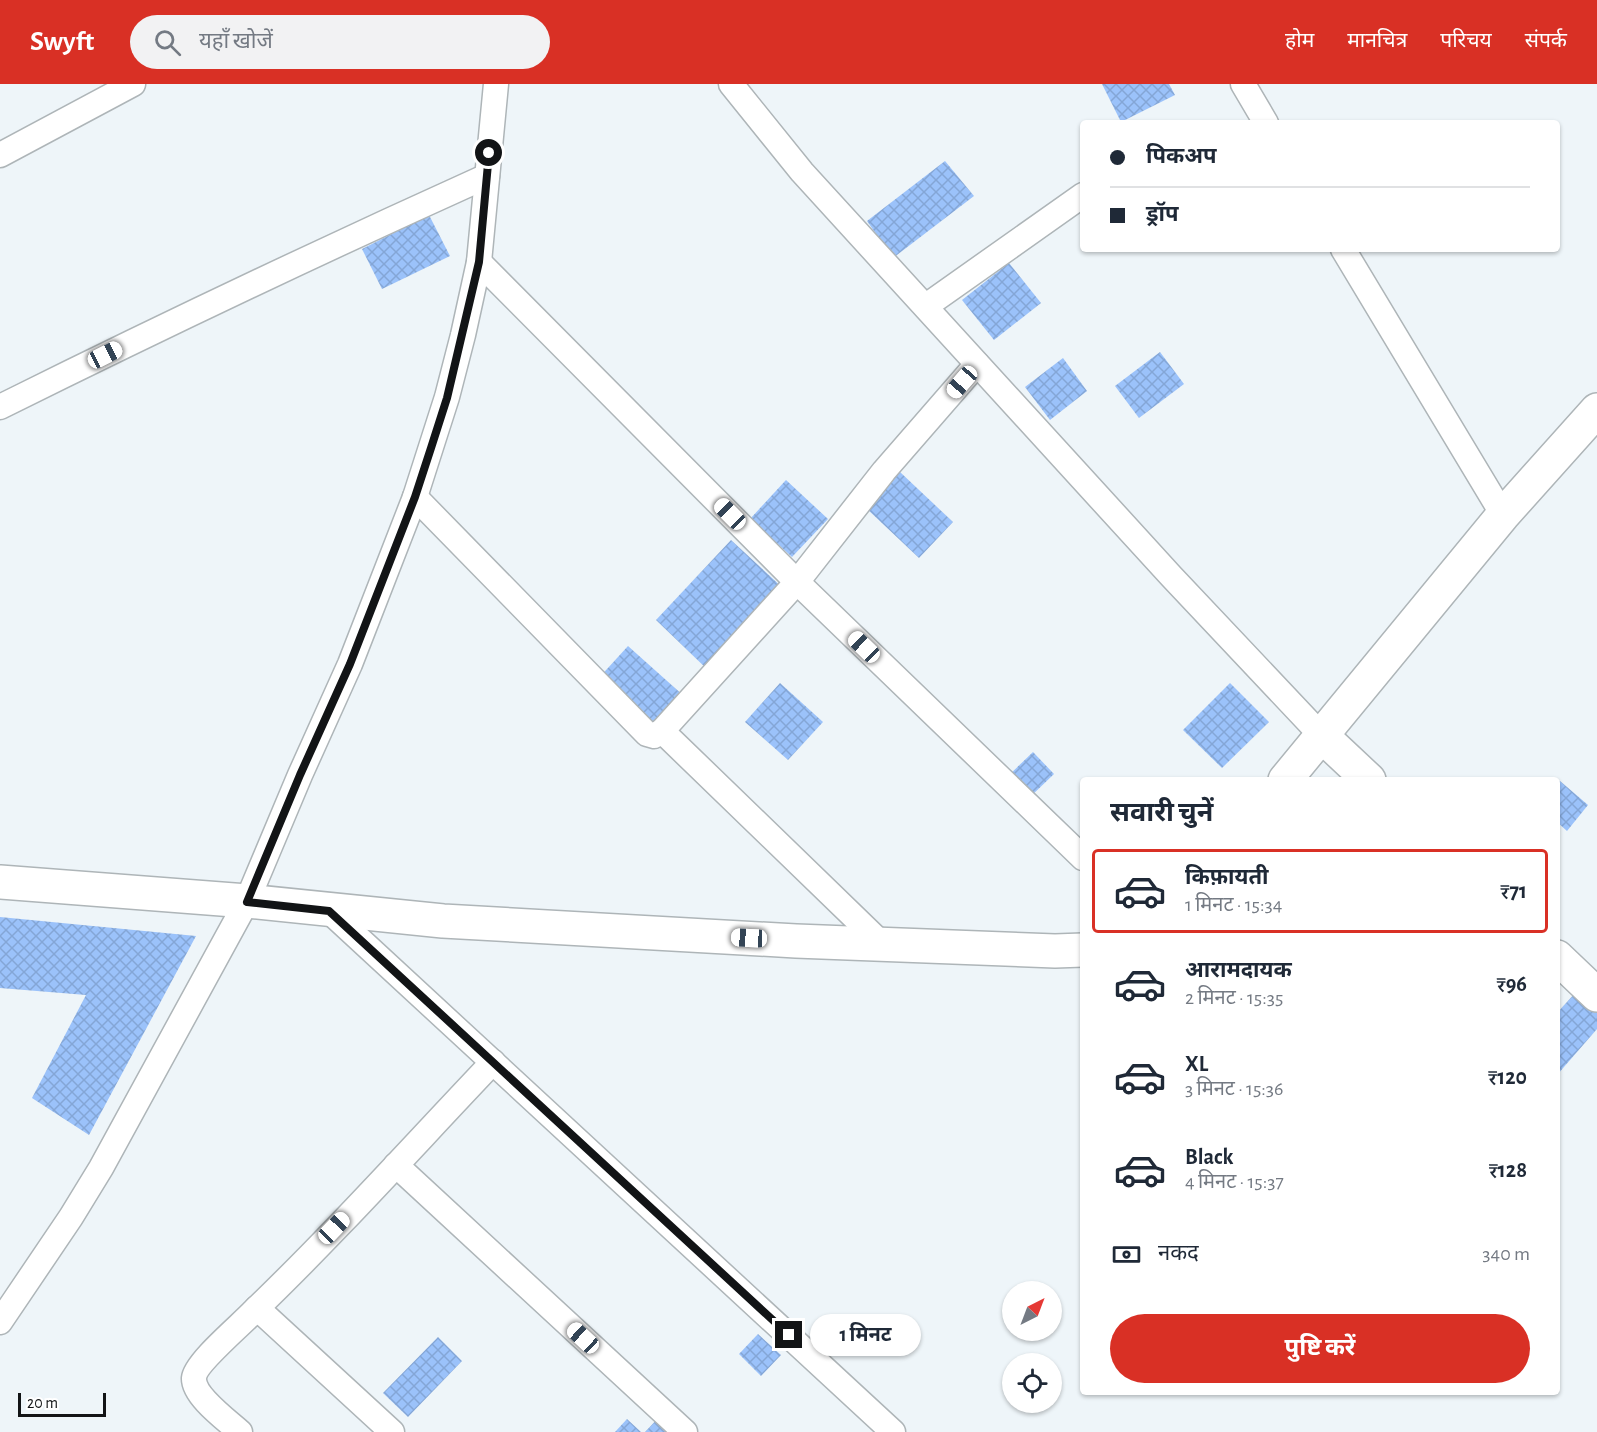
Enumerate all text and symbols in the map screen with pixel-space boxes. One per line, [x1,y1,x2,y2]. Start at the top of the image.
search box [130,15,550,69]
icon: search [151,26,184,59]
text: Swyft [30,28,94,56]
text: यहाँ खोजें [199,30,273,52]
text: होम [1285,30,1314,51]
text: मानचित्र [1347,30,1407,51]
text: परिचय [1440,30,1492,51]
text: संपर्क [1525,30,1567,51]
route start [475,139,502,166]
text: पिकअप [1146,145,1217,167]
text: ड्रॉप [1146,203,1179,225]
car [85,339,125,371]
car [943,363,981,401]
car [711,495,749,533]
car [845,628,883,666]
text: सवारी चुनें [1110,799,1213,826]
icon: car [1113,864,1167,918]
text: किफ़ायती [1185,866,1269,888]
text: ₹71 [1500,880,1527,902]
text: 1 मिनट · 15:34 [1185,895,1282,915]
car [731,928,767,948]
icon: car [1113,957,1167,1011]
text: आरामदायक [1185,959,1292,981]
text: ₹96 [1497,973,1527,995]
text: 2 मिनट · 15:35 [1185,988,1283,1008]
icon: car [1113,1050,1167,1104]
text: XL [1185,1053,1208,1075]
text: ₹120 [1488,1066,1527,1088]
text: 3 मिनट · 15:36 [1185,1079,1284,1099]
icon: car [1113,1143,1167,1197]
text: Black [1185,1146,1233,1168]
text: ₹128 [1489,1159,1527,1181]
text: 4 मिनट · 15:37 [1185,1172,1284,1192]
car [315,1209,353,1247]
icon: cash [1110,1238,1143,1271]
text: नकद [1158,1242,1199,1264]
text: 340 m [1482,1244,1530,1264]
north arrow [1002,1281,1062,1341]
map controls [1002,1281,1062,1413]
callout: 1 मिनट [810,1314,921,1356]
button: पुष्टि करें [1110,1314,1530,1383]
car [564,1319,602,1357]
route end [775,1321,802,1348]
text: 1 मिनट [839,1325,892,1345]
button: locate [1002,1353,1062,1413]
scale bar [18,1390,106,1418]
text: 20 m [27,1395,58,1411]

